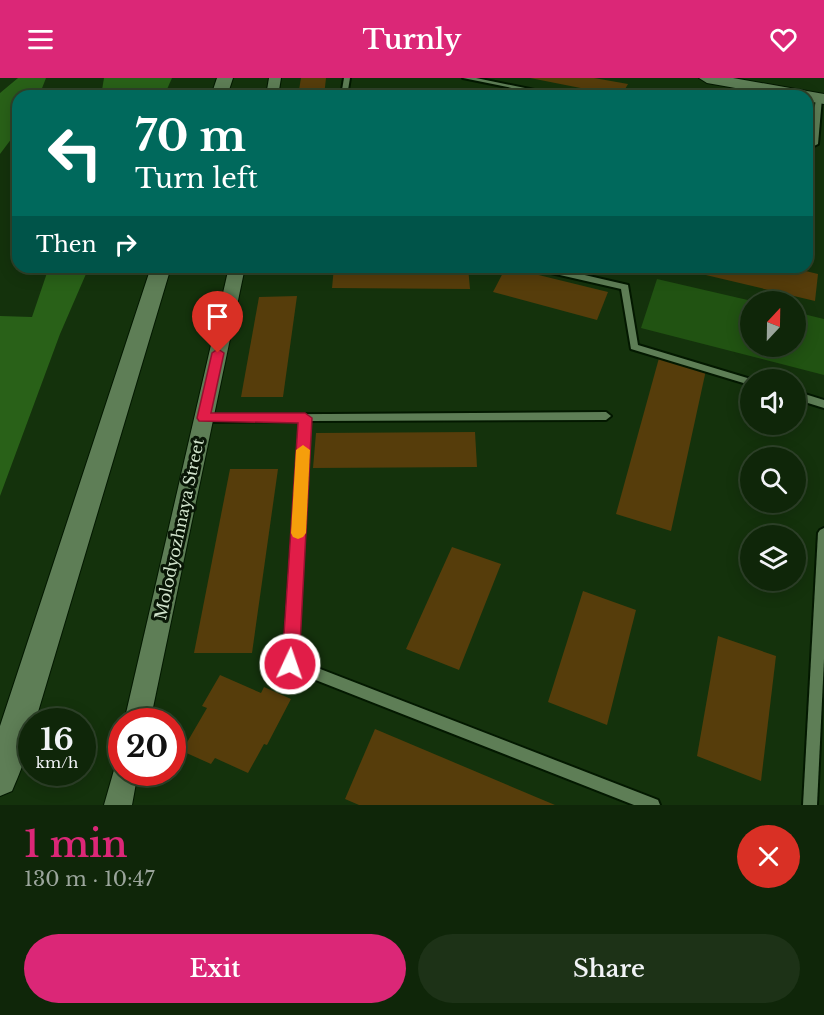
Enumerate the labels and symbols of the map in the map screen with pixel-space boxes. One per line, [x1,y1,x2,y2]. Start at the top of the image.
pin [192,291,243,353]
north arrow [740,291,806,357]
street label: Molodyozhnaya Street [150,436,208,622]
position arrow [258,632,322,696]
speed limit sign: 20 [108,708,186,786]

